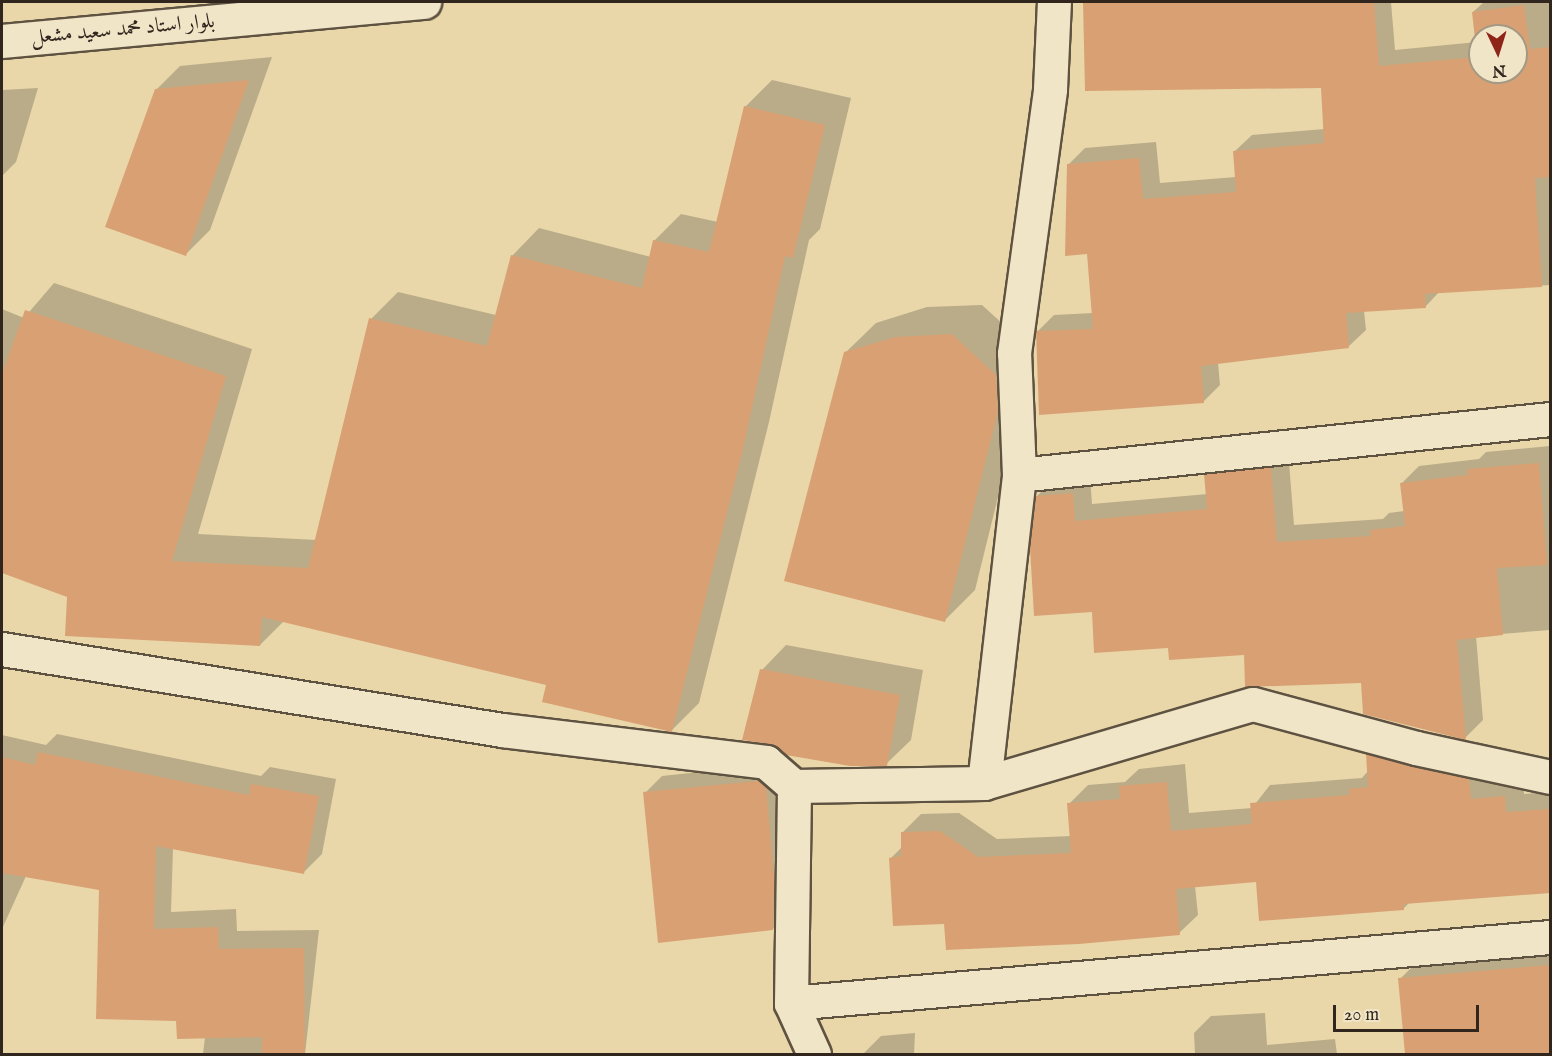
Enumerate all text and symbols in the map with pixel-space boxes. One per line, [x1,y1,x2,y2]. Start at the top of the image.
street label: بلوار استاد محمد سعید مشعل [30,9,216,51]
north arrow [1468,24,1528,84]
text: N [1492,60,1507,80]
scale bar [1336,993,1482,1031]
text: 20 m [1344,1004,1379,1027]

